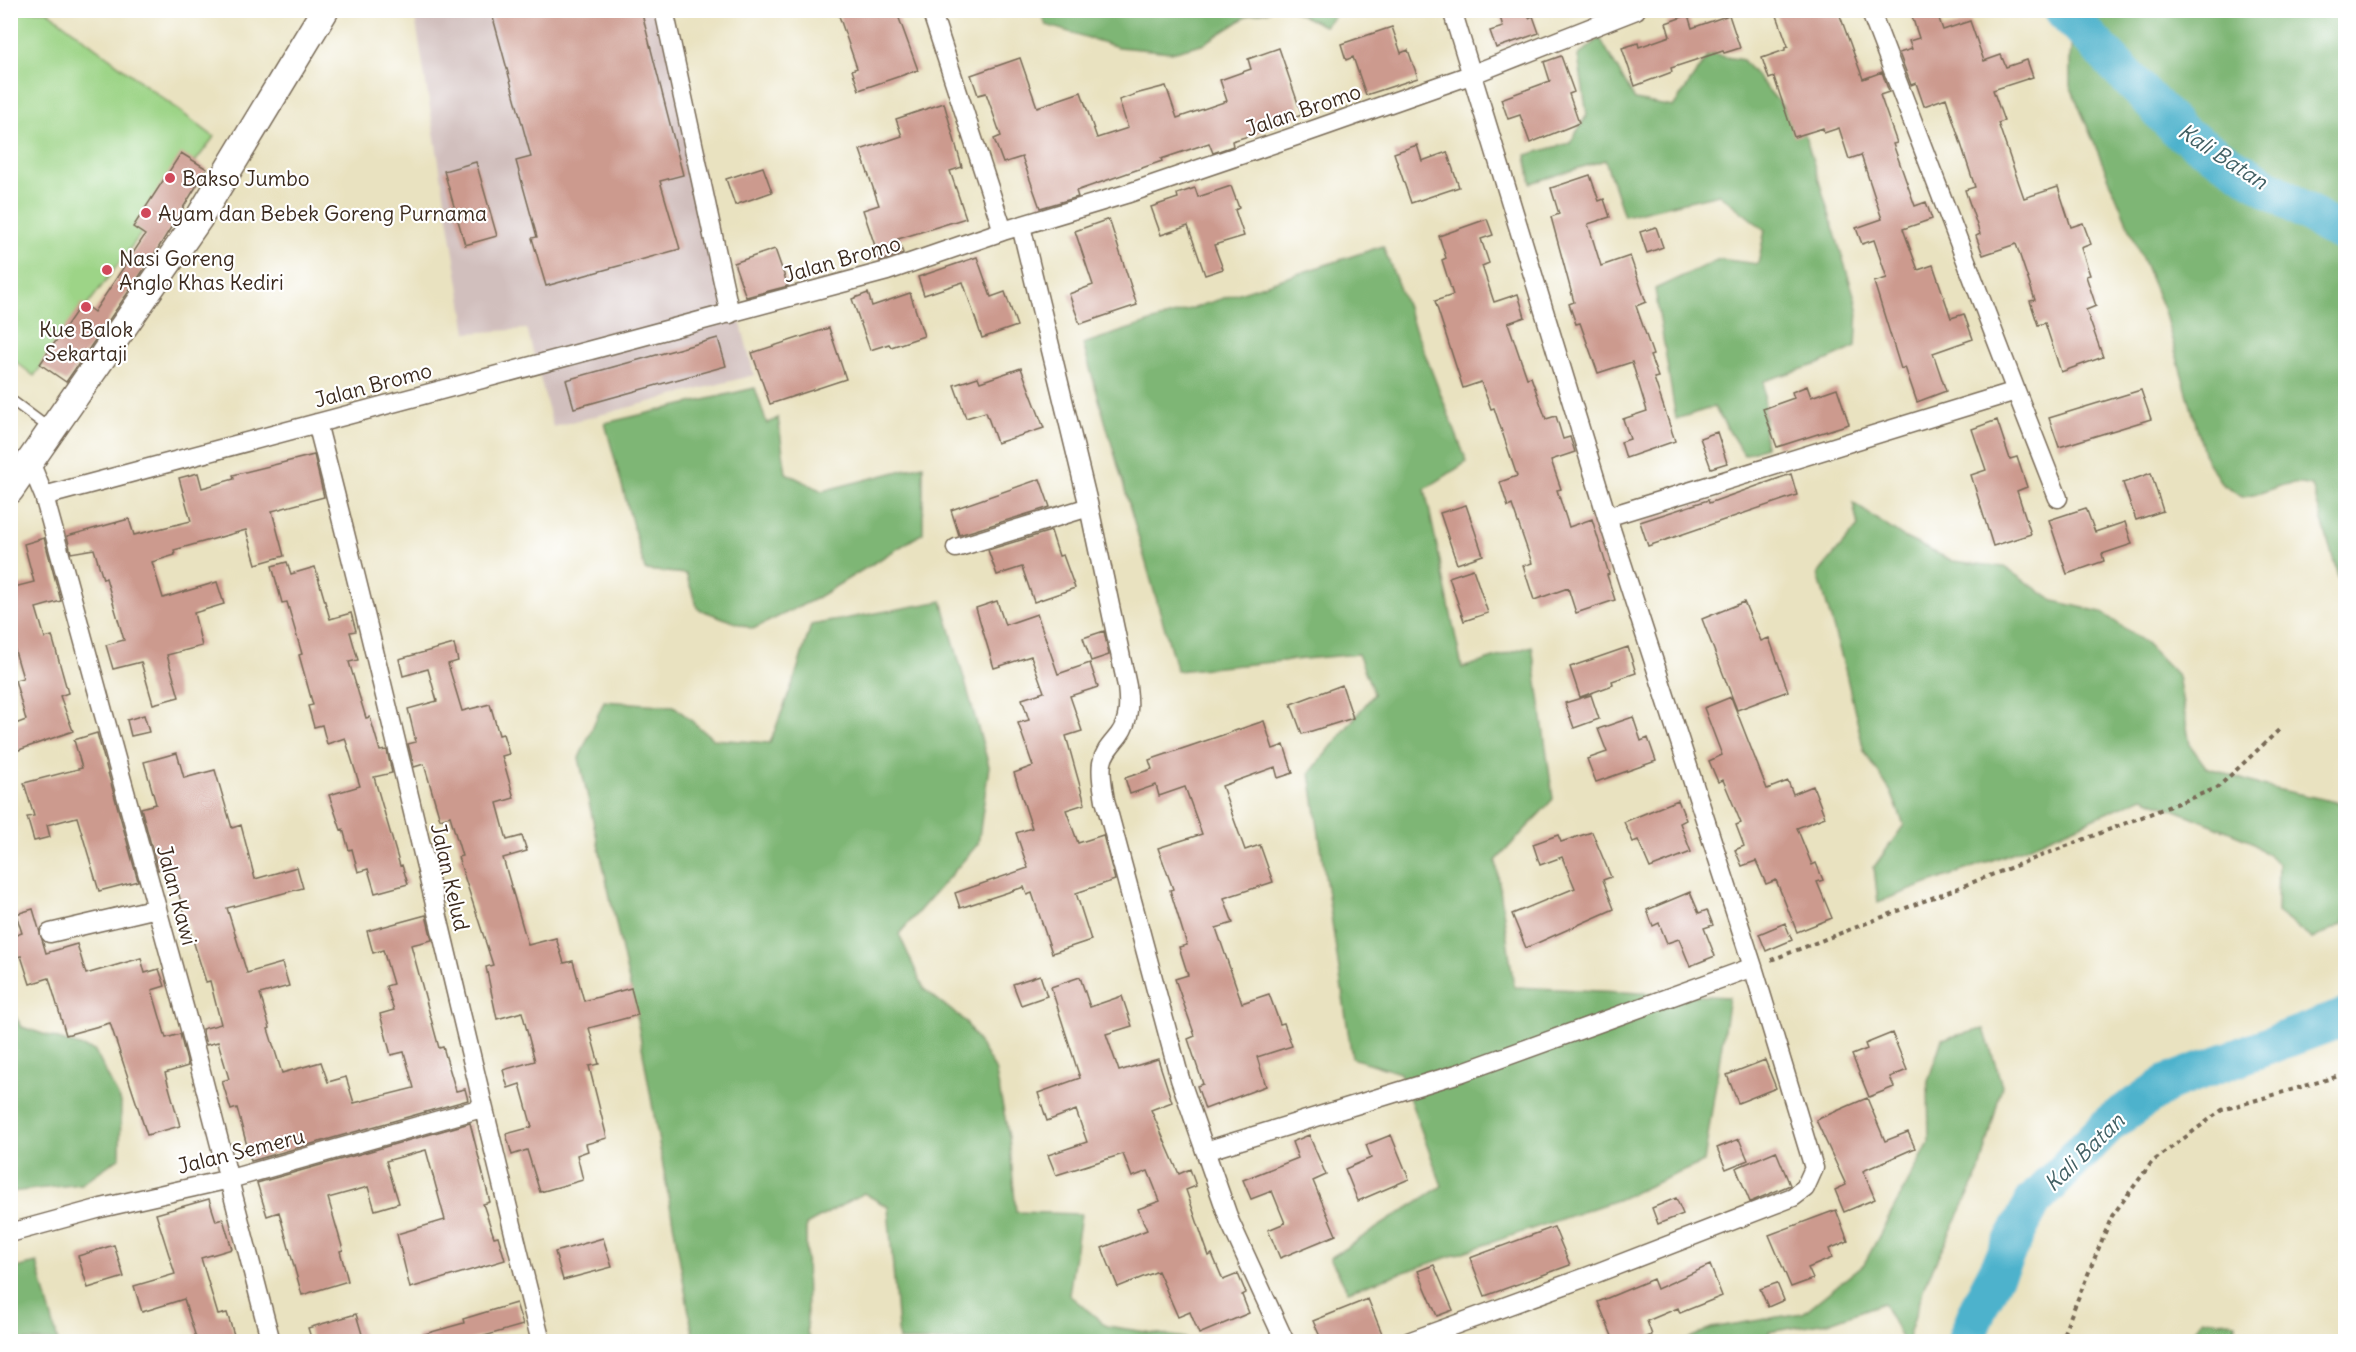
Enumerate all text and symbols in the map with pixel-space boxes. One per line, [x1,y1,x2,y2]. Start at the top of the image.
street label: Jalan Bromo [1242,78,1364,142]
water label: Kali Batan [2173,117,2274,196]
place label: Bakso Jumbo [182,165,310,192]
marker: Bakso Jumbo [163,171,177,185]
place label: Ayam dan Bebek Goreng Purnama [158,200,487,227]
marker: Ayam dan Bebek Goreng Purnama [139,206,153,220]
street label: Jalan Bromo [780,229,904,289]
place label: Nasi Goreng Anglo Khas Kediri [119,245,284,296]
marker: Nasi Goreng Anglo Khas Kediri [100,263,114,277]
marker: Kue Balok Sekartaji [79,300,93,314]
place label: Kue Balok Sekartaji [39,316,133,367]
street label: Jalan Bromo [311,356,435,414]
street label: Jalan Kelud [425,821,475,933]
street label: Jalan Kawi [151,842,203,948]
water label: Kali Batan [2038,1106,2131,1197]
street label: Jalan Semeru [175,1122,307,1180]

